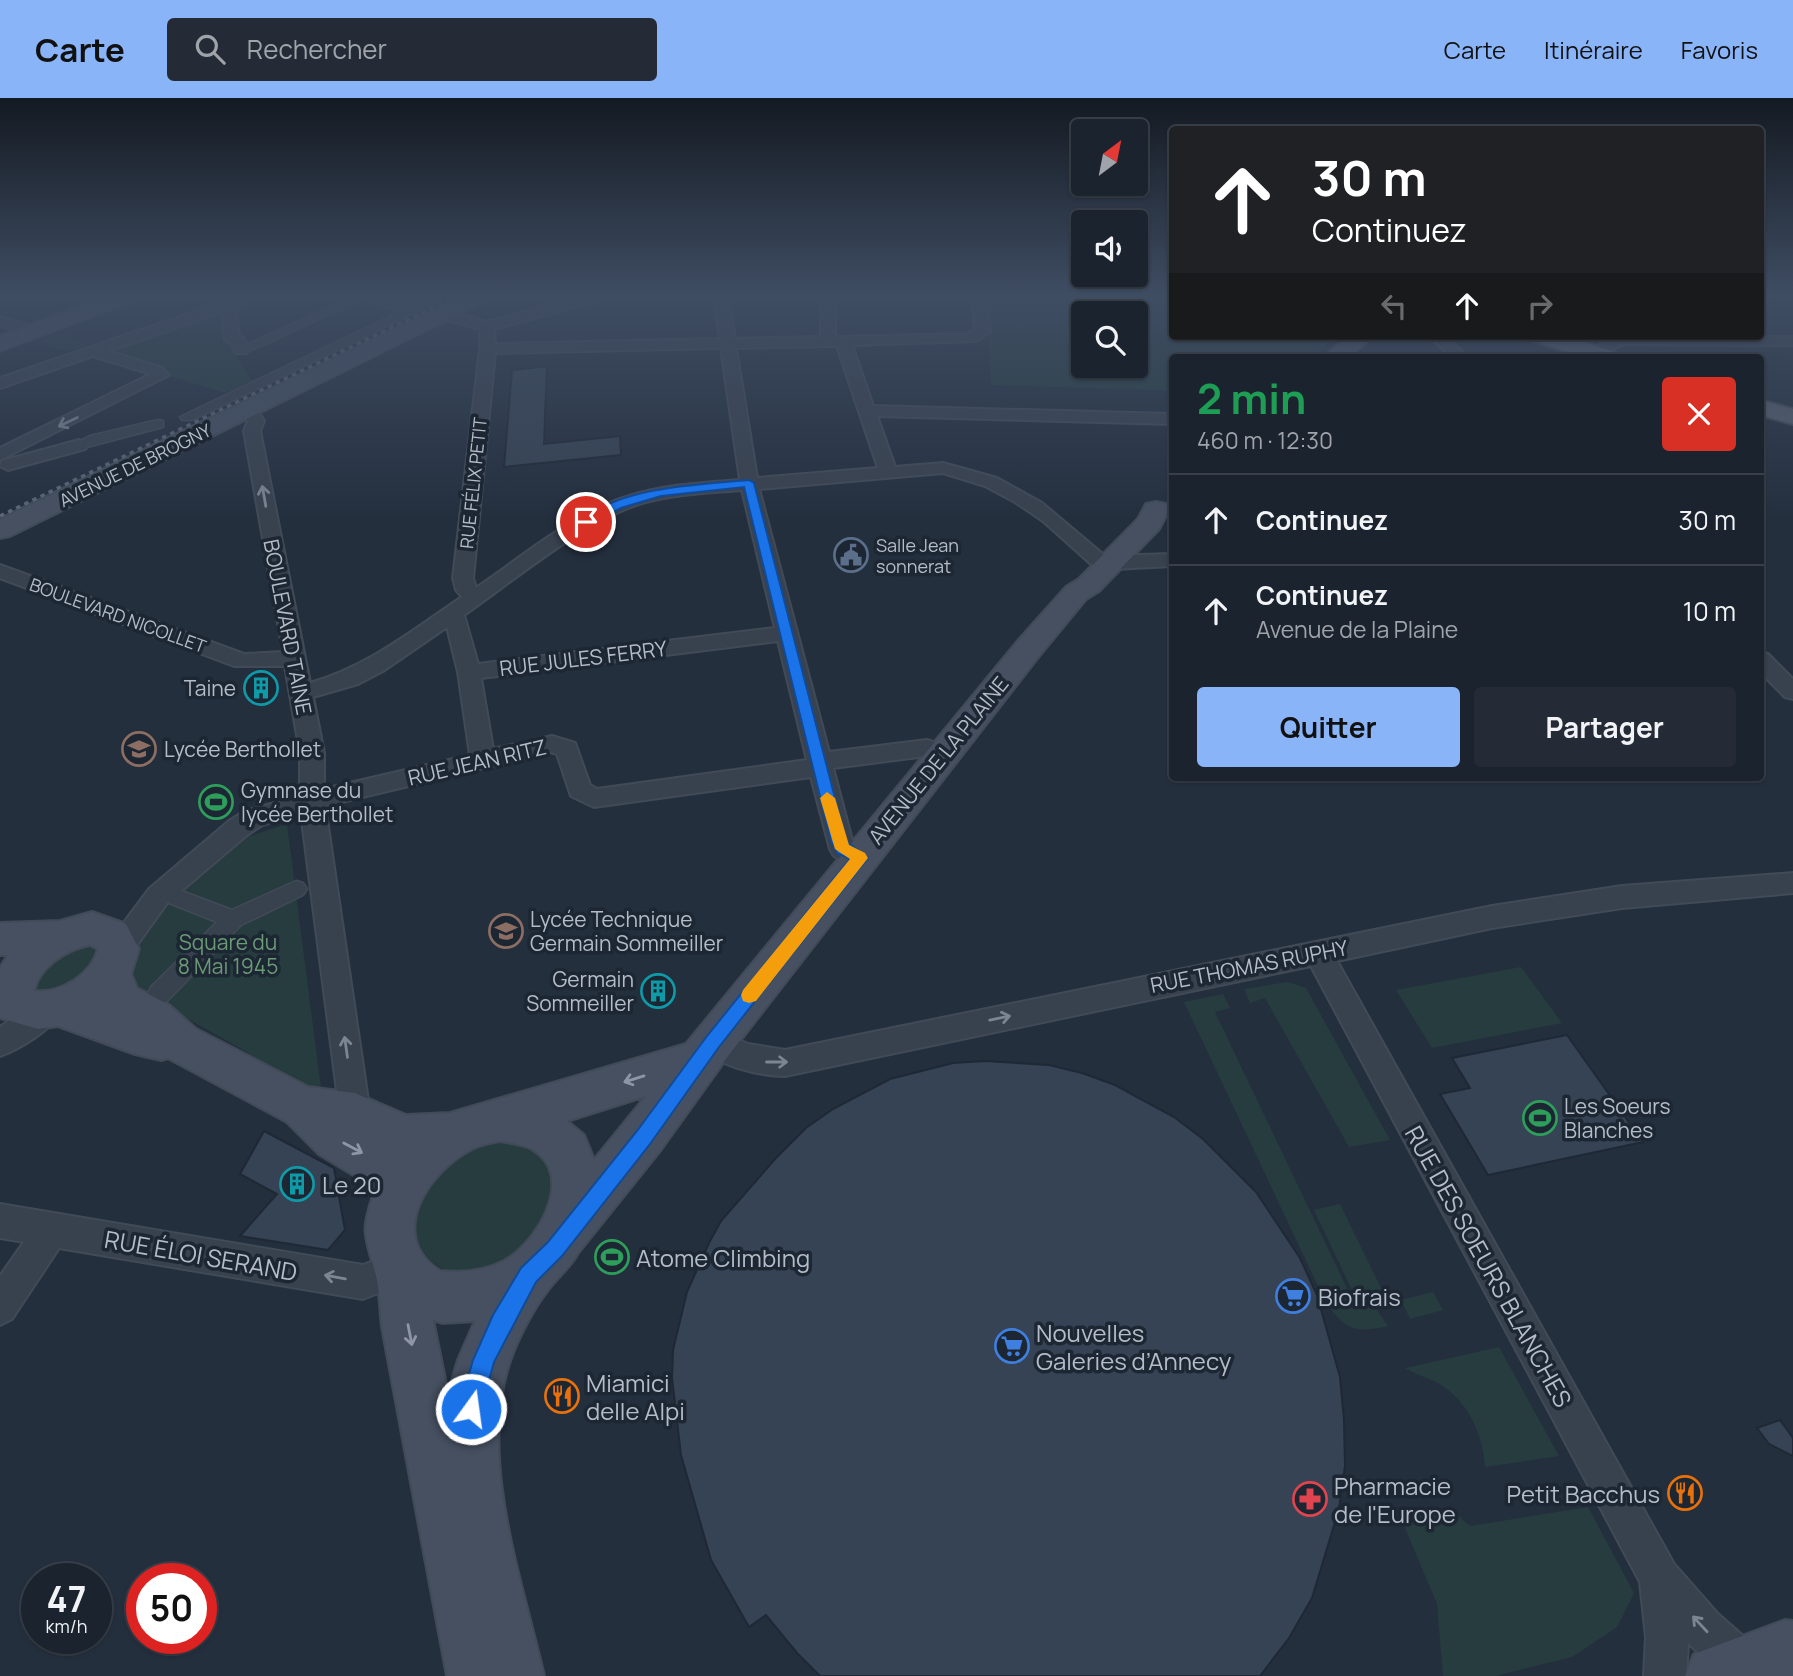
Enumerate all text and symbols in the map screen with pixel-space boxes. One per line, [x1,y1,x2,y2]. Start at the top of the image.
search box [167,18,657,81]
text: Carte [35,27,125,72]
icon: search [191,30,229,68]
text: Rechercher [247,31,387,67]
text: Carte [1444,33,1506,66]
text: Itinéraire [1544,33,1643,66]
text: Favoris [1681,33,1758,66]
north arrow [1071,119,1148,196]
map controls [1071,119,1148,378]
text: 30 m [1312,144,1427,211]
icon: ahead [1197,154,1288,245]
text: Continuez [1312,208,1467,252]
button: sound [1071,210,1148,287]
icon: left [1375,287,1413,325]
icon: ahead [1448,287,1486,325]
icon: right [1521,287,1559,325]
button: search [1071,301,1148,378]
text: 2 min [1197,369,1306,427]
button: close [1662,377,1736,451]
one-way arrow [58,415,79,429]
street label: RUE FÉLIX PETIT [454,416,492,550]
street label: AVENUE DE BROGNY [55,417,216,512]
text: 460 m · 12:30 [1197,424,1333,456]
one-way arrow [257,485,270,507]
pin [556,492,616,552]
icon: ahead [1197,501,1235,539]
text: Continuez [1256,502,1388,538]
text: 30 m [1679,502,1736,538]
icon: arrive [567,503,605,541]
place label: Salle Jean sonnerat [876,533,959,578]
public building icon: Salle Jean sonnerat [832,536,870,574]
street label: BOULEVARD TAINE [257,537,319,717]
street label: BOULEVARD NICOLLET [27,572,210,658]
text: Continuez [1256,577,1388,613]
icon: ahead [1197,592,1235,630]
text: 10 m [1683,593,1736,629]
text: Avenue de la Plaine [1256,613,1458,645]
street label: RUE JULES FERRY [498,634,669,682]
building icon: Taine [242,669,280,707]
street label: AVENUE DE LA PLAINE [862,670,1014,850]
place label: Taine [184,674,236,702]
button: Quitter [1197,687,1460,767]
button: Partager [1474,687,1736,767]
school or university icon: Lycée Berthollet [120,730,158,768]
street label: RUE JEAN RITZ [405,732,549,792]
place label: Lycée Berthollet [164,735,321,763]
place label: Gymnase du lycée Berthollet [241,776,393,828]
sports icon: Gymnase du lycée Berthollet [197,783,235,821]
place label: Lycée Technique Germain Sommeiller [530,905,724,957]
school or university icon: Lycée Technique Germain Sommeiller [487,912,525,950]
park label: Square du 8 Mai 1945 [178,928,278,980]
street label: RUE THOMAS RUPHY [1148,933,1350,999]
place label: Germain Sommeiller [526,965,634,1017]
building icon: Germain Sommeiller [639,972,677,1010]
one-way arrow [988,1010,1011,1024]
one-way arrow [339,1036,352,1059]
one-way arrow [765,1055,788,1069]
one-way arrow [623,1074,645,1087]
place label: Les Soeurs Blanches [1564,1092,1671,1144]
sports icon: Les Soeurs Blanches [1521,1099,1559,1137]
street label: RUE DES SOEURS BLANCHES [1398,1120,1580,1412]
one-way arrow [342,1142,363,1156]
building icon: Le 20 [278,1165,316,1203]
place label: Le 20 [322,1168,381,1201]
street label: RUE ÉLOI SERAND [102,1222,300,1288]
sports icon: Atome Climbing [593,1238,631,1276]
place label: Atome Climbing [636,1241,810,1274]
one-way arrow [324,1270,347,1284]
supermarket icon: Biofrais [1274,1277,1312,1315]
place label: Biofrais [1318,1280,1401,1313]
place label: Nouvelles Galeries d’Annecy [1036,1316,1232,1377]
one-way arrow [403,1323,417,1346]
supermarket icon: Nouvelles Galeries d’Annecy [993,1327,1031,1365]
place label: Miamici delle Alpi [586,1366,685,1427]
position arrow [434,1372,508,1446]
restaurant icon: Miamici delle Alpi [543,1377,581,1415]
place label: Pharmacie de l'Europe [1334,1469,1456,1530]
restaurant icon: Petit Bacchus [1666,1474,1704,1512]
place label: Petit Bacchus [1507,1477,1660,1510]
pharmacy icon: Pharmacie de l'Europe [1291,1480,1329,1518]
speed limit sign: 50 [126,1563,217,1654]
text: 47 [47,1575,86,1623]
text: km/h [46,1614,87,1638]
one-way arrow [1692,1615,1708,1633]

